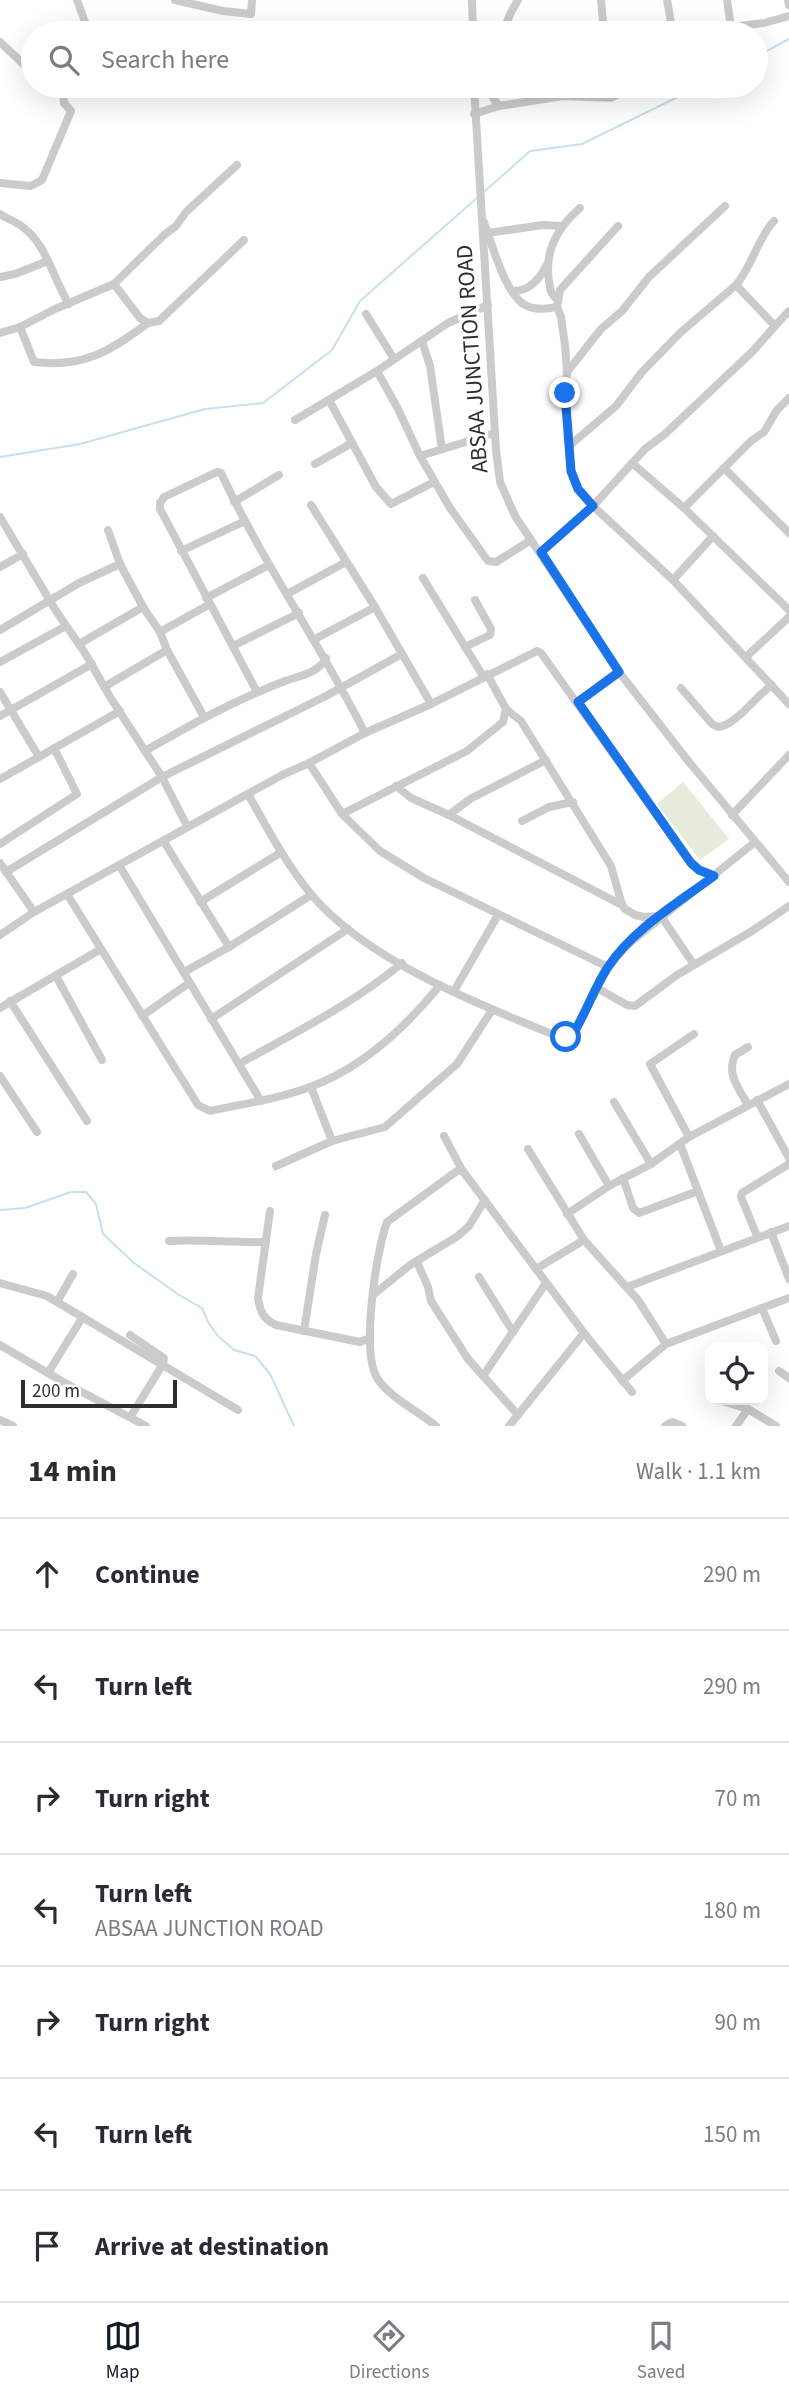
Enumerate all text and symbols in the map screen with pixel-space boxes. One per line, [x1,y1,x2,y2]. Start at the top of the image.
search box [21,21,768,98]
icon: search [45,41,83,79]
text: Search here [101,41,229,78]
street label: ABSAA JUNCTION ROAD [448,244,496,474]
route end [549,377,580,408]
route start [550,1021,581,1052]
map controls [705,1342,768,1405]
button: locate [705,1342,768,1405]
scale bar [21,1377,177,1409]
text: 200 m [32,1378,80,1405]
text: 14 min [28,1450,117,1493]
text: Walk · 1.1 km [636,1455,761,1488]
icon: ahead [28,1555,66,1593]
text: Continue [95,1556,200,1593]
text: 290 m [703,1558,761,1591]
icon: left [28,1667,66,1705]
text: Turn left [95,1668,192,1705]
text: 290 m [703,1670,761,1703]
icon: right [28,1779,66,1817]
text: Turn right [95,1780,210,1817]
text: 70 m [714,1782,761,1815]
text: Turn left [95,1875,192,1912]
icon: left [28,1891,66,1929]
text: 180 m [703,1894,761,1927]
text: ABSAA JUNCTION ROAD [95,1912,324,1945]
icon: right [28,2003,66,2041]
text: Turn right [95,2004,210,2041]
text: 90 m [714,2006,761,2039]
icon: left [28,2115,66,2153]
text: Turn left [95,2116,192,2153]
text: 150 m [703,2118,761,2151]
icon: arrive [28,2227,66,2265]
text: Arrive at destination [95,2228,329,2265]
tab: Map [104,2317,142,2386]
tab: Directions [349,2317,429,2386]
tab: Saved [637,2317,685,2386]

